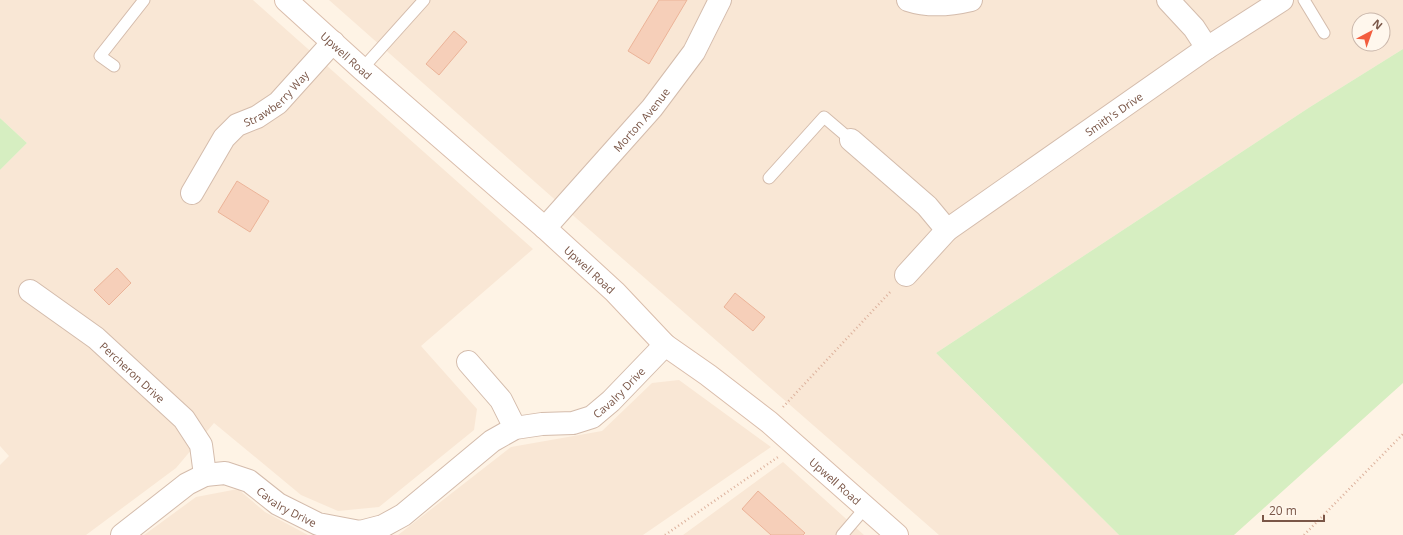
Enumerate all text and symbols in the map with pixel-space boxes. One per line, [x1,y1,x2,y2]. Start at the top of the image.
north arrow [1351,12,1391,52]
text: N [1370,15,1386,33]
street label: Upwell Road [318,28,376,82]
street label: Strawberry Way [241,67,312,129]
street label: Morton Avenue [609,84,672,154]
street label: Smith's Drive [1082,88,1145,139]
street label: Upwell Road [561,242,619,296]
street label: Percheron Drive [97,338,168,406]
street label: Cavalry Drive [589,363,648,421]
street label: Upwell Road [807,454,865,508]
street label: Cavalry Drive [254,483,319,530]
scale bar [1263,497,1324,523]
text: 20 m [1269,502,1297,519]

